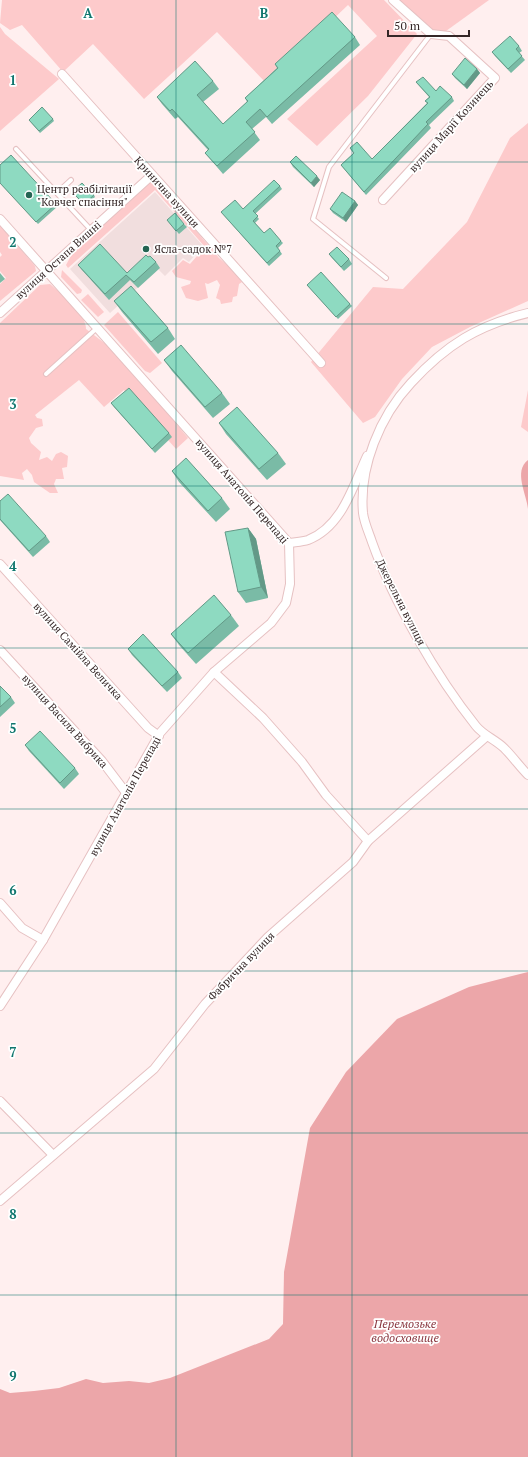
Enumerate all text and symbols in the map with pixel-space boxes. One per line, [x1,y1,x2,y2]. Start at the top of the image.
text: A [83,4,93,22]
text: B [260,4,268,22]
scale bar [388,12,469,38]
text: 50 m [394,18,421,33]
text: 1 [9,71,17,89]
street label: вулиця Марії Козинець [406,77,496,175]
street label: Кринична вулиця [131,153,203,231]
place label: Центр реабілітації "Ковчег спасіння" [37,182,133,209]
marker: Центр реабілітації "Ковчег спасіння" [24,190,34,200]
street label: вулиця Остапа Вишні [12,218,104,302]
text: 2 [9,233,17,251]
place label: Ясла-садок №7 [154,242,232,256]
marker: Ясла-садок №7 [141,244,151,254]
text: 3 [9,395,17,413]
street label: вулиця Анатолія Перепаді [192,436,292,546]
street label: Джерельна вулиця [373,556,429,648]
text: 4 [9,557,17,575]
street label: вулиця Самійла Величка [30,599,126,703]
street label: вулиця Василя Вибрика [19,671,111,771]
text: 5 [9,719,17,737]
street label: вулиця Анатолія Перепаді [86,734,164,858]
text: 6 [9,881,17,899]
street label: Фабрична вулиця [204,928,278,1003]
text: 7 [9,1043,17,1061]
text: 8 [9,1205,17,1223]
water label: Перемозьке водосховище [371,1316,439,1345]
text: 9 [9,1367,17,1385]

